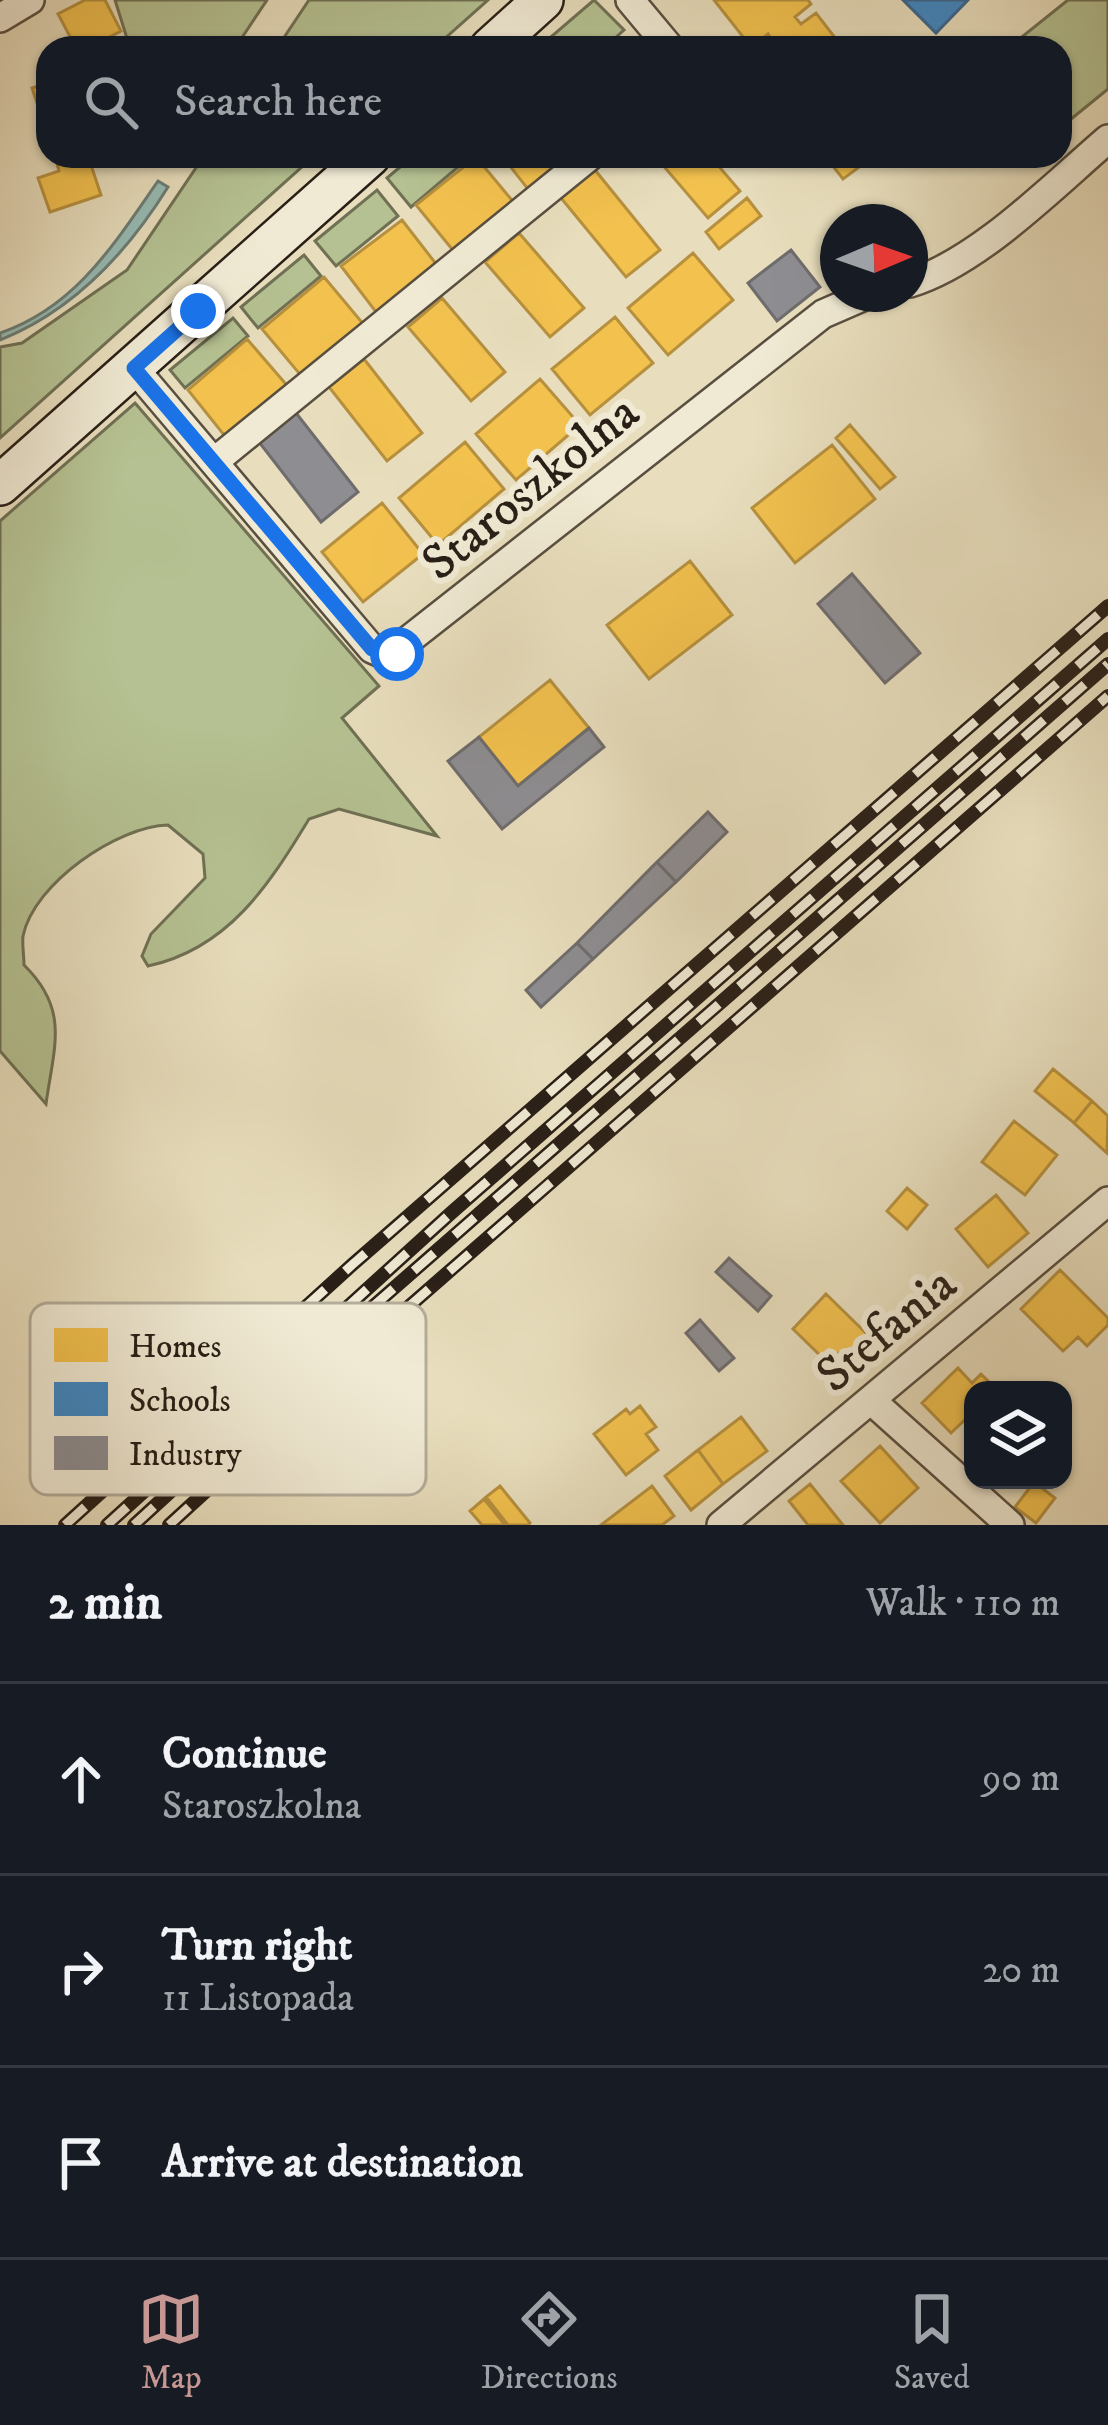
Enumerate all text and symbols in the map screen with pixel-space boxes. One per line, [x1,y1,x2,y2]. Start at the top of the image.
search box [36,36,1072,168]
icon: search [78,69,144,135]
text: Search here [174,74,382,130]
north arrow [820,204,928,312]
route end [171,284,225,338]
street label: Staroszkolna [409,381,653,595]
route start [370,627,424,681]
street label: Stefania [804,1253,970,1407]
legend [30,1303,426,1495]
text: Homes [129,1327,222,1368]
text: Schools [129,1381,231,1422]
map controls [964,1381,1072,1489]
button: layers [964,1381,1072,1489]
text: Industry [129,1435,242,1476]
text: 2 min [48,1571,162,1635]
text: Walk · 110 m [866,1579,1060,1628]
text: Continue [162,1726,327,1782]
icon: ahead [48,1746,114,1812]
text: 90 m [982,1754,1060,1803]
text: Staroszkolna [162,1782,361,1831]
text: Turn right [162,1918,352,1974]
icon: right [48,1938,114,2004]
text: 20 m [982,1946,1060,1995]
text: 11 Listopada [162,1974,354,2023]
icon: arrive [48,2130,114,2196]
text: Arrive at destination [162,2135,523,2191]
tab: Map [138,2286,204,2399]
tab: Directions [481,2286,617,2399]
tab: Saved [894,2286,970,2399]

